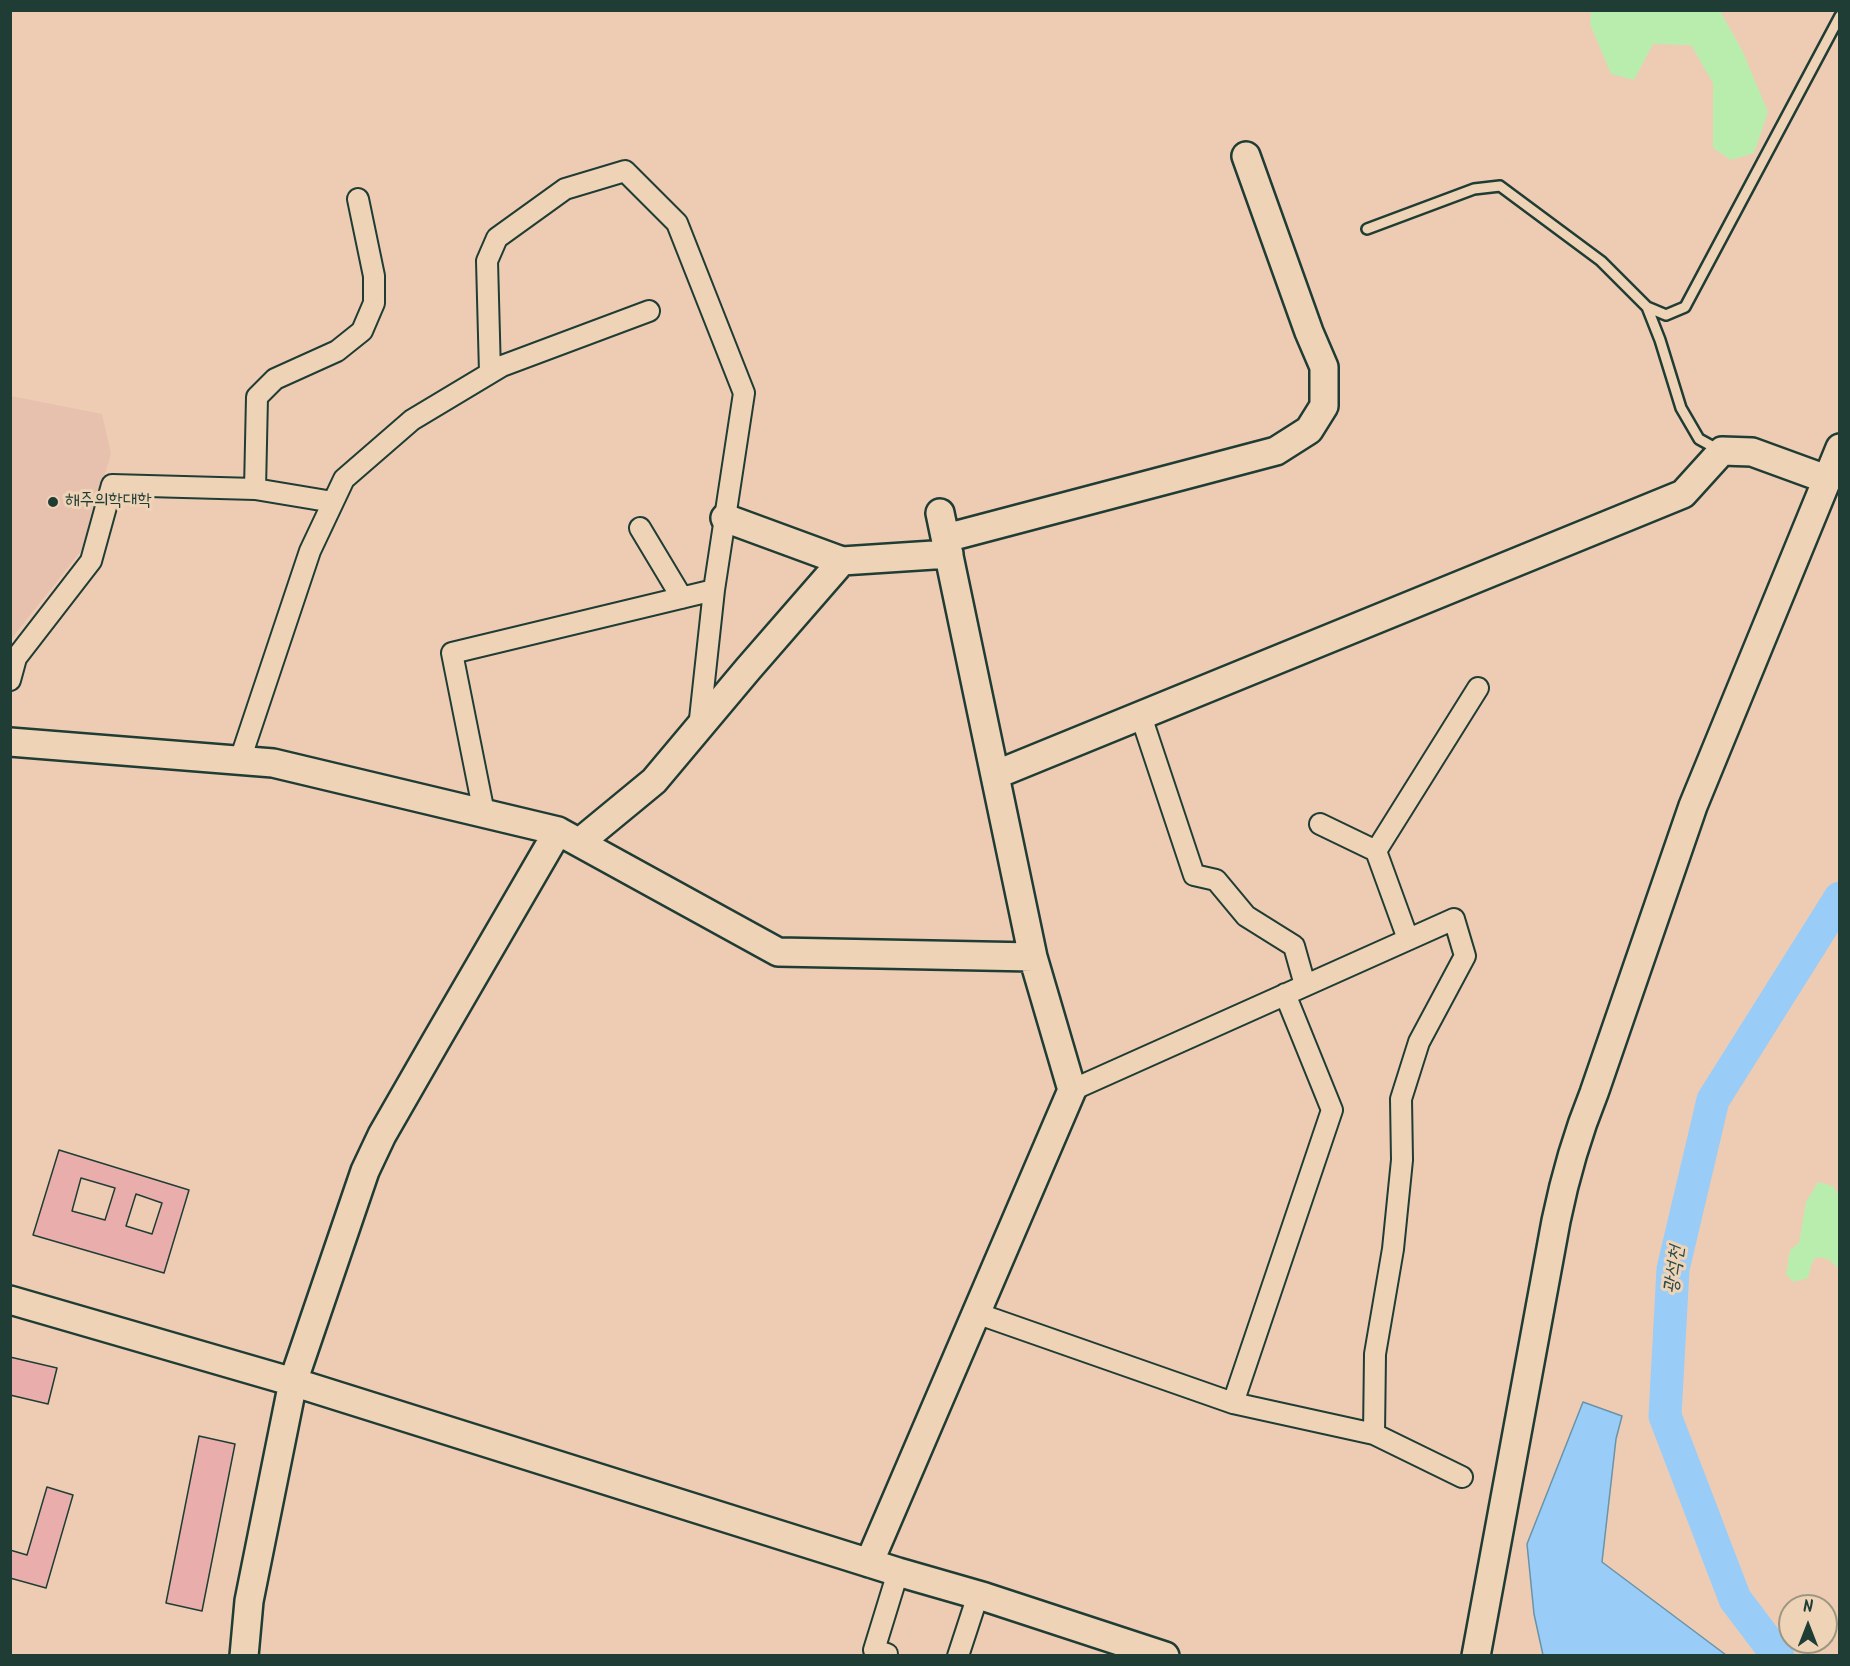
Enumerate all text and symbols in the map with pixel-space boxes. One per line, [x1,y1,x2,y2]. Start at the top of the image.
place label: 해주의학대학 [65,491,152,513]
marker: 해주의학대학 [46,495,60,509]
water label: 광석천 [1661,1244,1691,1296]
north arrow [1778,1594,1838,1654]
text: N [1803,1595,1813,1620]

